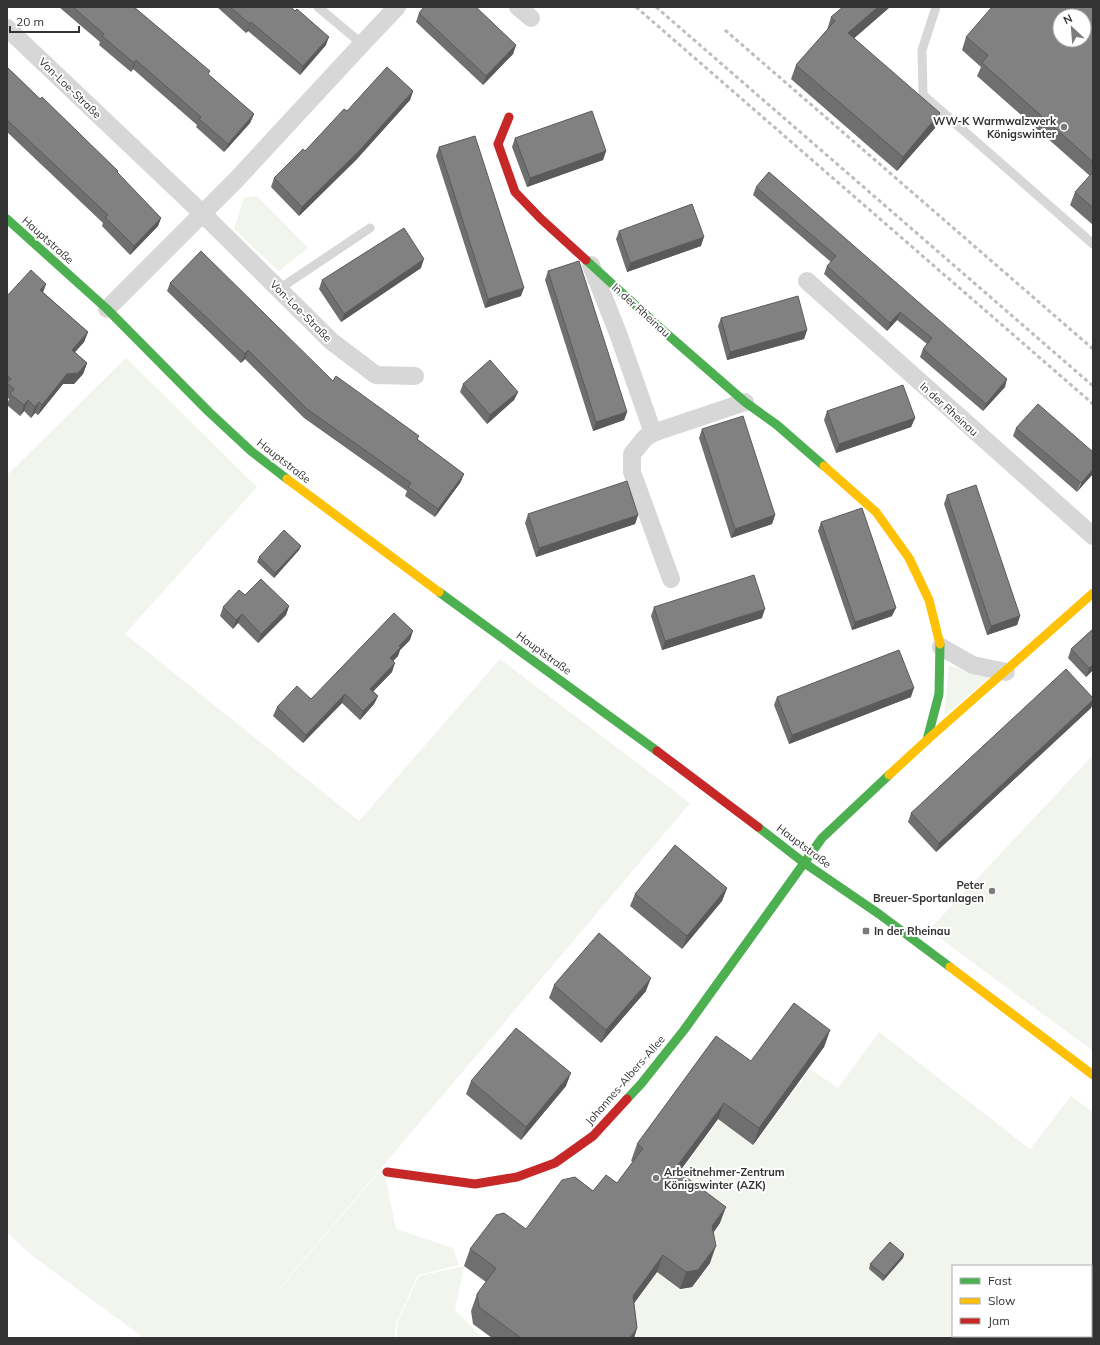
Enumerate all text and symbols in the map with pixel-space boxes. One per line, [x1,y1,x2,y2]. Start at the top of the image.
scale bar [10,8,79,34]
north arrow [1052,8,1092,48]
text: N [1061,11,1074,27]
text: 20 m [16,14,44,29]
street label: Von-Loe-Straße [36,55,104,121]
place label: WW-K Warmwalzwerk Königswinter [933,114,1057,141]
marker: WW-K Warmwalzwerk Königswinter [1059,122,1069,132]
street label: Hauptstraße [19,213,77,267]
street label: Von-Loe-Straße [267,277,335,345]
street label: In der Rheinau [609,280,673,340]
street label: In der Rheinau [917,379,981,439]
street label: Hauptstraße [254,436,314,486]
street label: Hauptstraße [514,628,574,678]
street label: Hauptstraße [774,821,834,871]
place label: Peter Breuer-Sportanlagen [873,878,985,905]
marker: Peter Breuer-Sportanlagen [987,886,997,896]
place label: In der Rheinau [874,924,950,938]
marker: In der Rheinau [861,926,871,936]
street label: Johannes-Albers-Allee [582,1032,668,1128]
place label: Arbeitnehmer-Zentrum Königswinter (AZK) [664,1165,785,1192]
marker: Arbeitnehmer-Zentrum Königswinter (AZK) [651,1173,661,1183]
legend [952,1265,1092,1337]
text: Fast [988,1273,1012,1288]
text: Slow [988,1293,1016,1308]
text: Jam [988,1313,1010,1328]

